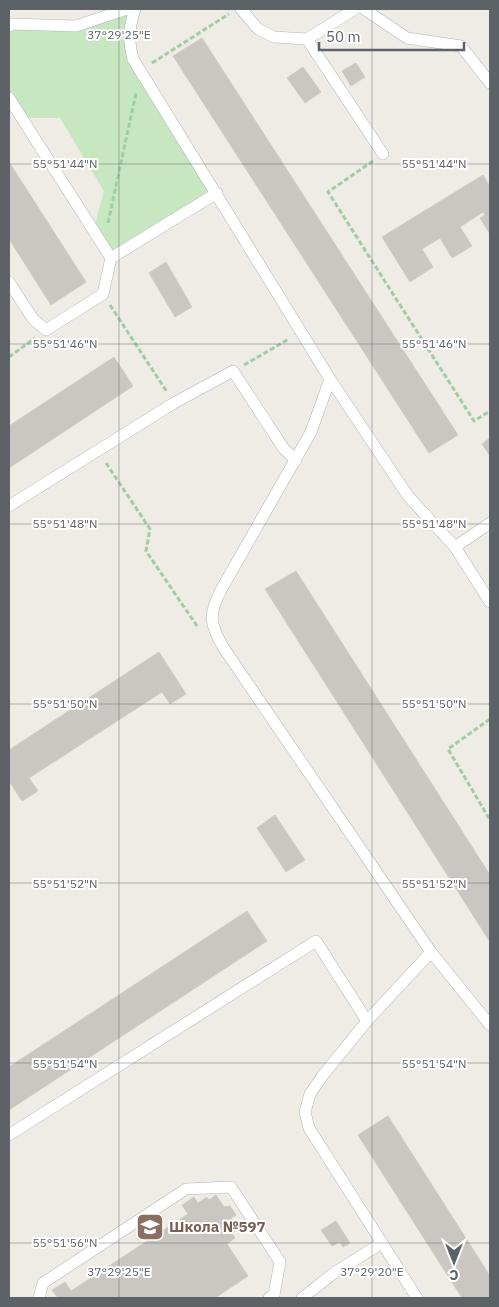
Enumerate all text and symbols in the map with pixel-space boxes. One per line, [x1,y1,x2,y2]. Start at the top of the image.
scale bar [319,20,464,52]
text: 37°29'25"E [87,27,151,42]
text: 50 m [326,27,361,46]
text: 55°51'44"N [32,156,98,171]
text: 55°51'44"N [401,156,467,171]
text: 55°51'46"N [32,336,98,351]
text: 55°51'46"N [401,336,467,351]
text: 55°51'48"N [32,516,98,531]
text: 55°51'48"N [401,516,467,531]
text: 55°51'50"N [32,696,98,711]
text: 55°51'50"N [401,696,467,711]
text: 55°51'52"N [32,876,98,891]
text: 55°51'52"N [401,876,467,891]
text: 55°51'54"N [32,1056,98,1071]
text: 55°51'54"N [401,1056,467,1071]
school or university icon: Школа №597 [135,1212,165,1242]
place label: Школа №597 [169,1217,266,1236]
text: 55°51'56"N [32,1235,98,1250]
north arrow [429,1237,479,1287]
text: 37°29'25"E [87,1264,151,1279]
text: 37°29'20"E [340,1264,404,1279]
text: С [449,1266,459,1284]

